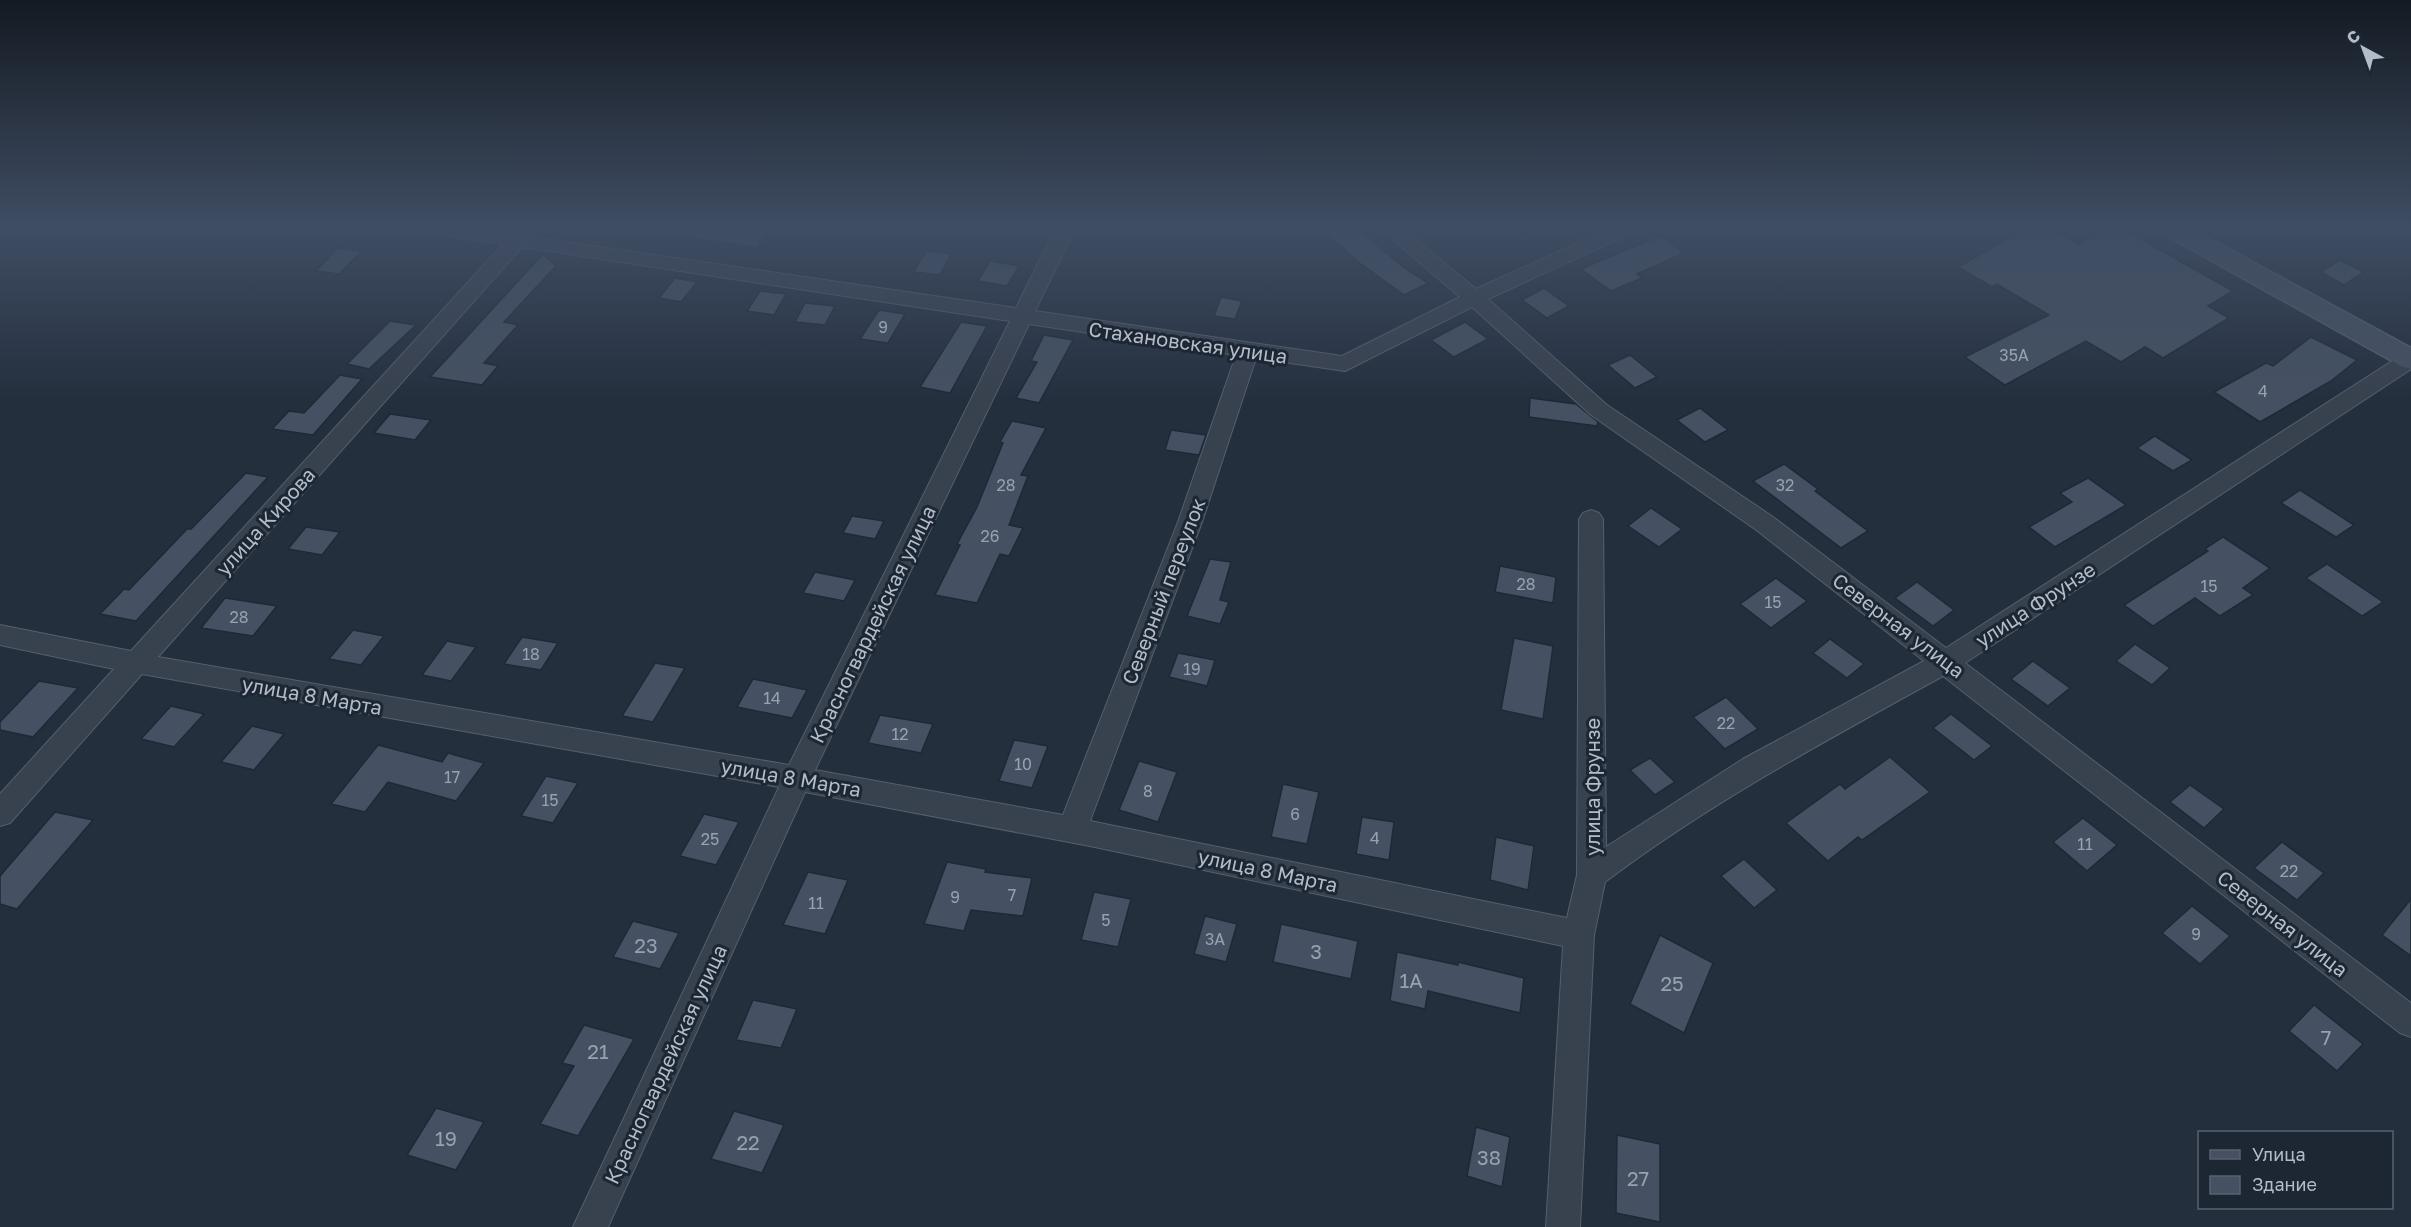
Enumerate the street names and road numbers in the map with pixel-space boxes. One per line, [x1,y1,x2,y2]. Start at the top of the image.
street label: Стахановская улица [1087,316,1289,368]
street label: улица Кирова [210,462,320,580]
street label: Северный переулок [1116,495,1210,687]
street label: Красногвардейская улица [804,501,940,747]
street label: улица Фрунзе [1971,556,2099,652]
street label: Северная улица [1828,568,1970,682]
street label: улица 8 Марта [240,671,384,719]
street label: улица Фрунзе [1580,718,1604,856]
street label: улица 8 Марта [719,753,863,801]
street label: улица 8 Марта [1196,843,1340,897]
street label: Северная улица [2213,865,2353,981]
street label: Красногвардейская улица [599,941,731,1187]

